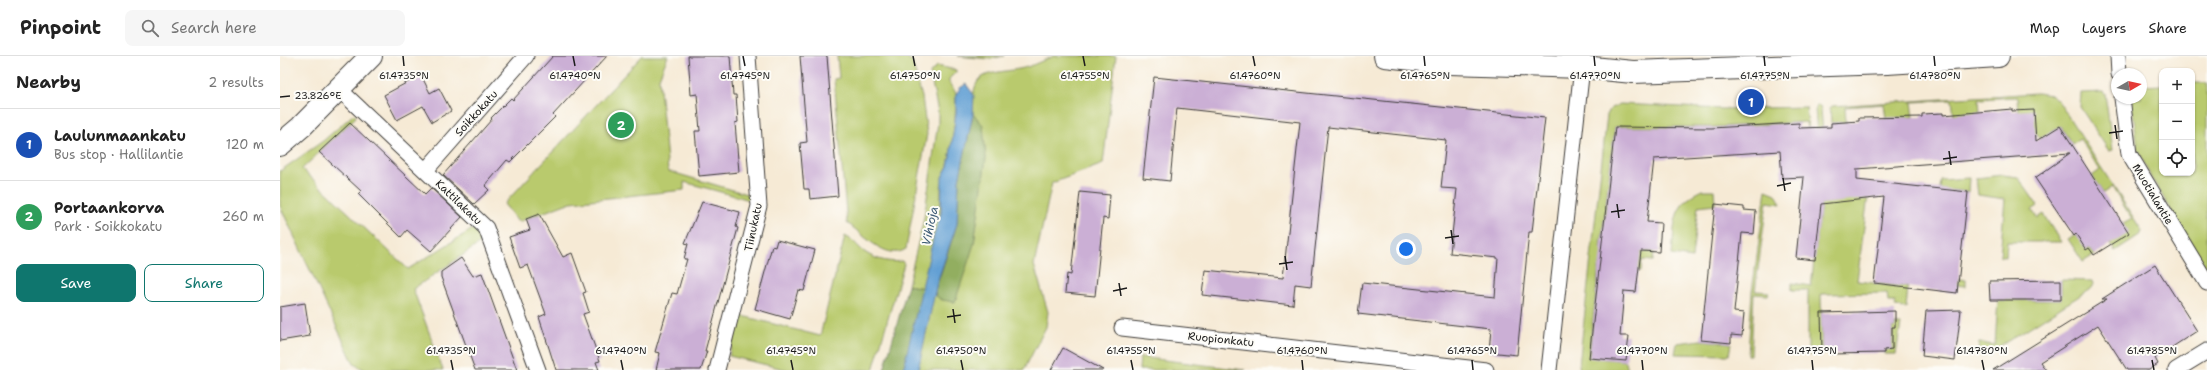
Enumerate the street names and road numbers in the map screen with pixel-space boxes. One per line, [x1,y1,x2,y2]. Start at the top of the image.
street label: Soikkokatu [452,87,501,140]
street label: Muotialantie [2129,161,2177,227]
street label: Kattilakatu [432,176,485,228]
street label: Tiinukatu [741,201,766,253]
street label: Ruopionkatu [1187,329,1255,350]

